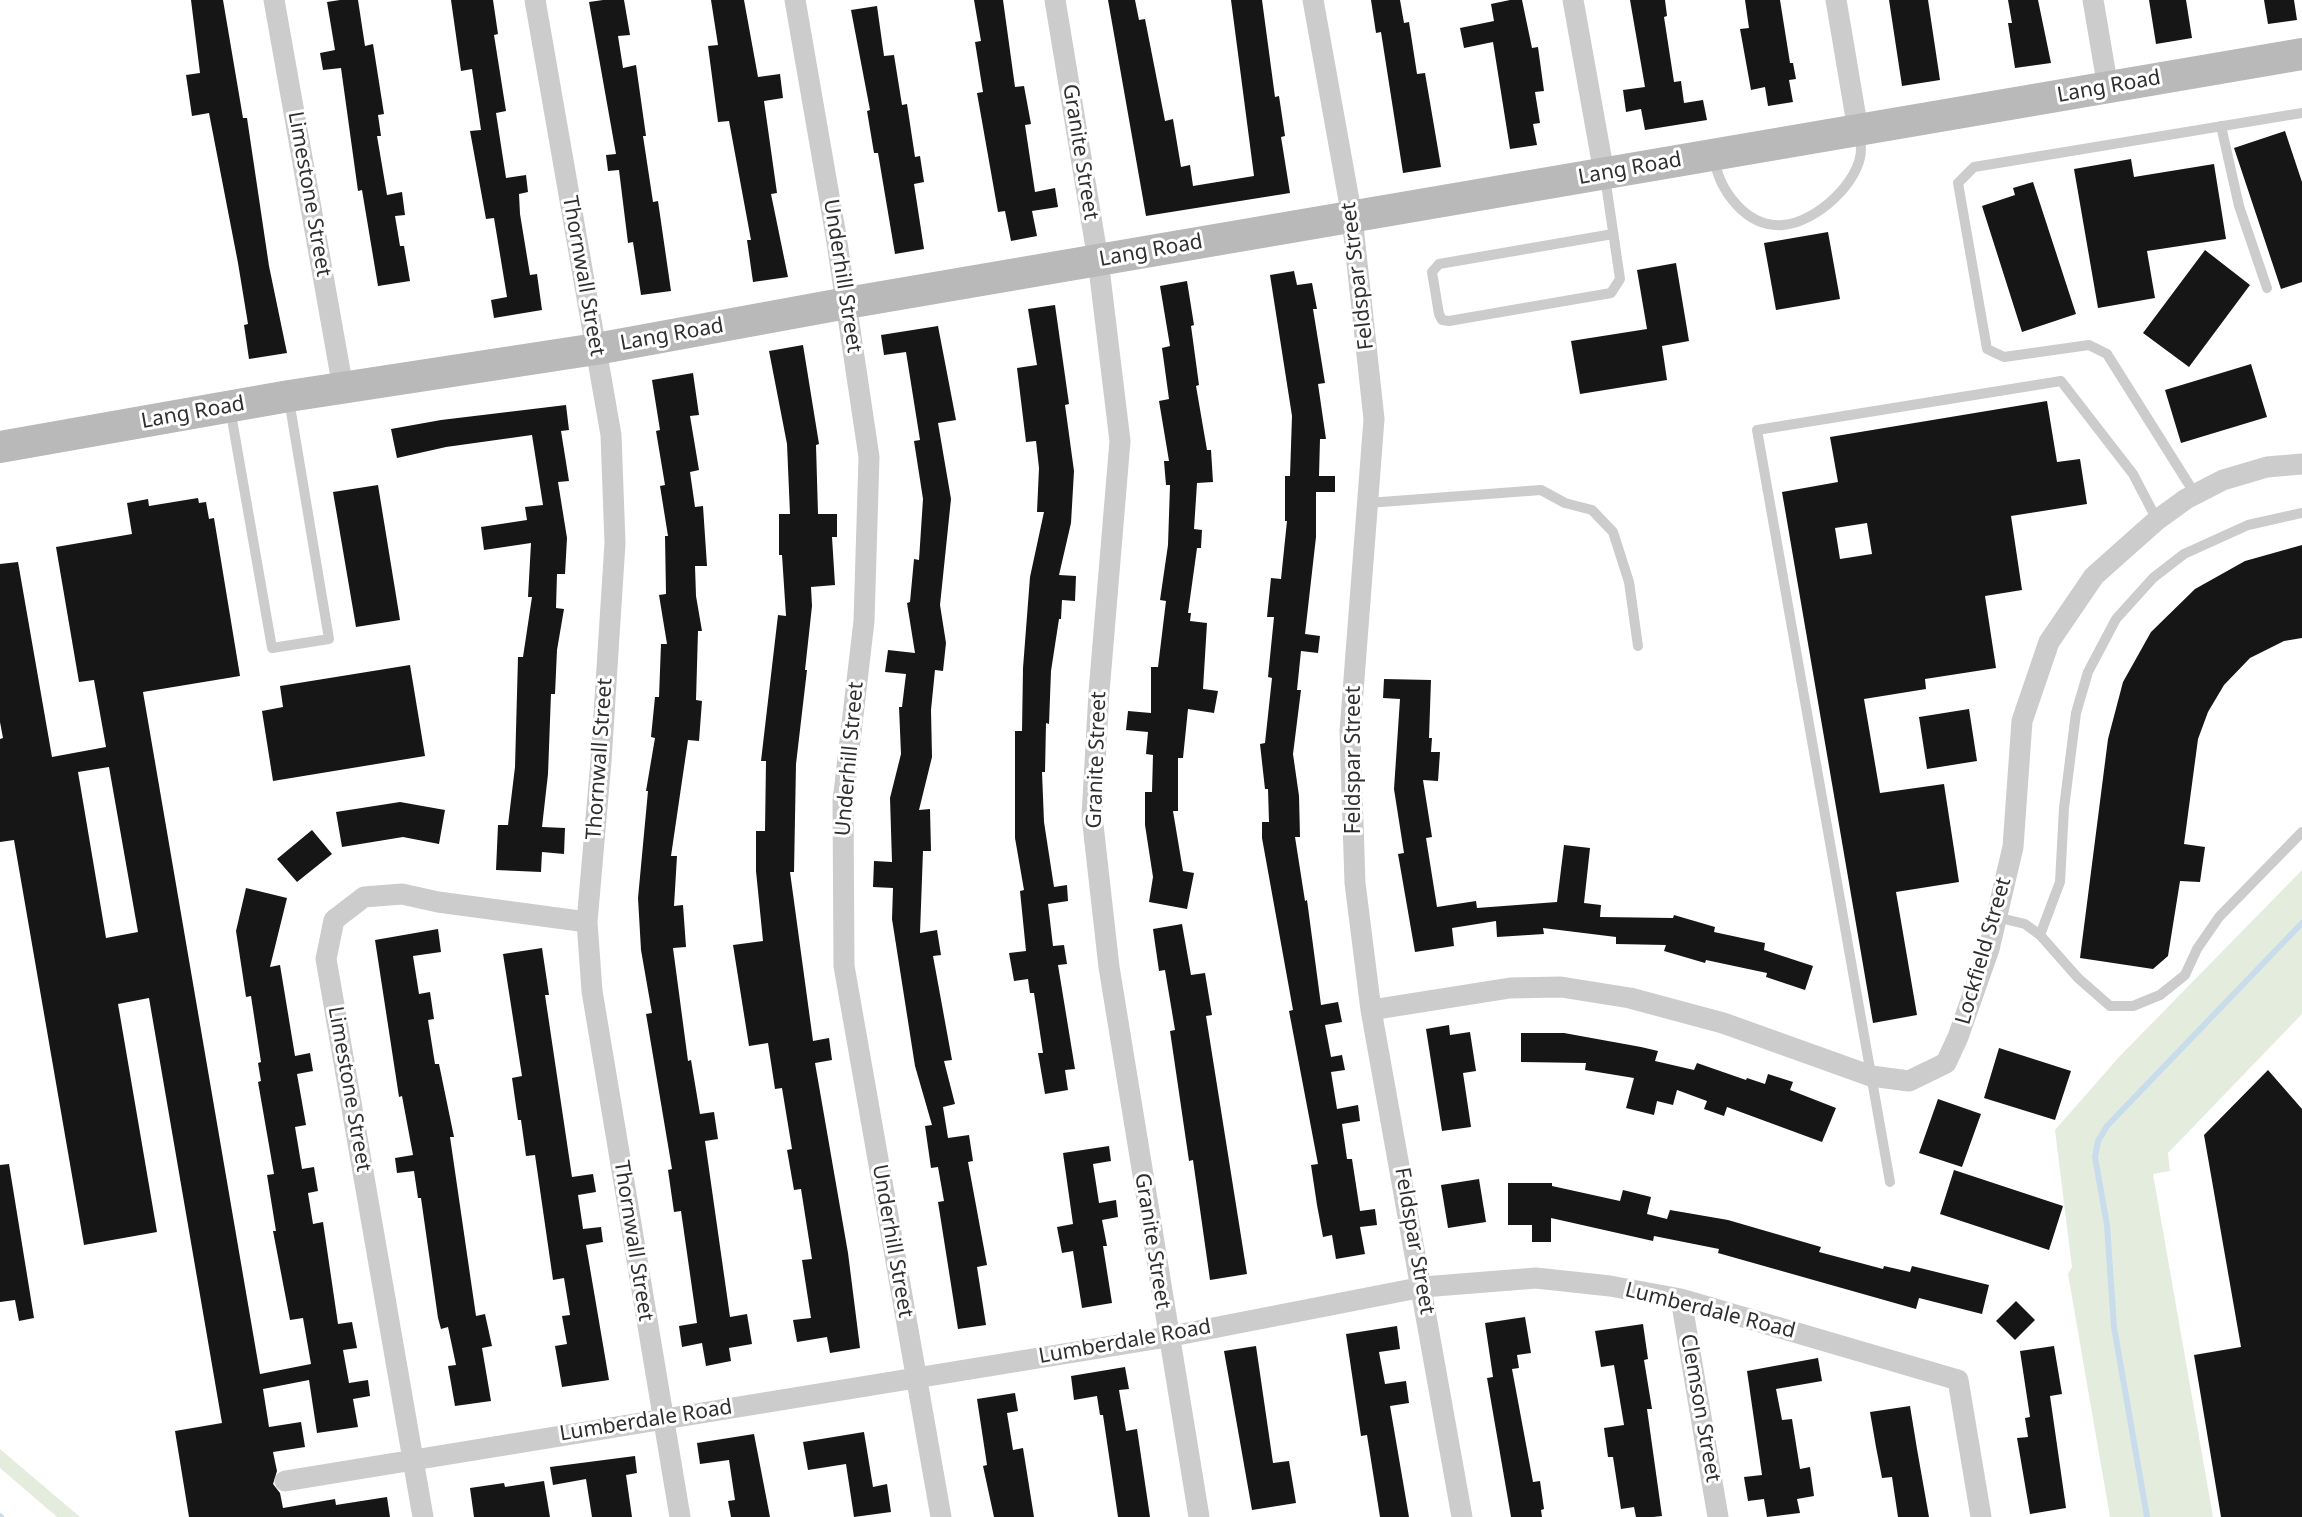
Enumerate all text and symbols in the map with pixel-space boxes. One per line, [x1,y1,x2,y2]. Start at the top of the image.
street label: Lang Road [2055,66,2163,108]
street label: Granite Street [1057,82,1103,222]
street label: Limestone Street [282,110,336,278]
street label: Lang Road [1576,148,1684,190]
street label: Thornwall Street [557,194,609,358]
street label: Underhill Street [817,197,867,355]
street label: Feldspar Street [1336,201,1380,351]
street label: Lang Road [1097,230,1205,272]
street label: Lang Road [618,314,726,356]
street label: Lang Road [139,392,247,434]
street label: Thornwall Street [582,677,618,841]
street label: Underhill Street [831,681,869,837]
street label: Feldspar Street [1341,686,1367,834]
street label: Granite Street [1082,691,1112,829]
street label: Lockfield Street [1951,875,2017,1027]
street label: Limestone Street [322,1005,376,1173]
street label: Thornwall Street [608,1159,658,1323]
street label: Underhill Street [866,1162,918,1320]
street label: Feldspar Street [1389,1166,1439,1316]
street label: Granite Street [1129,1171,1175,1311]
street label: Lumberdale Road [1622,1278,1798,1344]
street label: Lumberdale Road [1037,1314,1213,1370]
street label: Clemson Street [1675,1332,1725,1484]
street label: Lumberdale Road [558,1395,734,1447]

